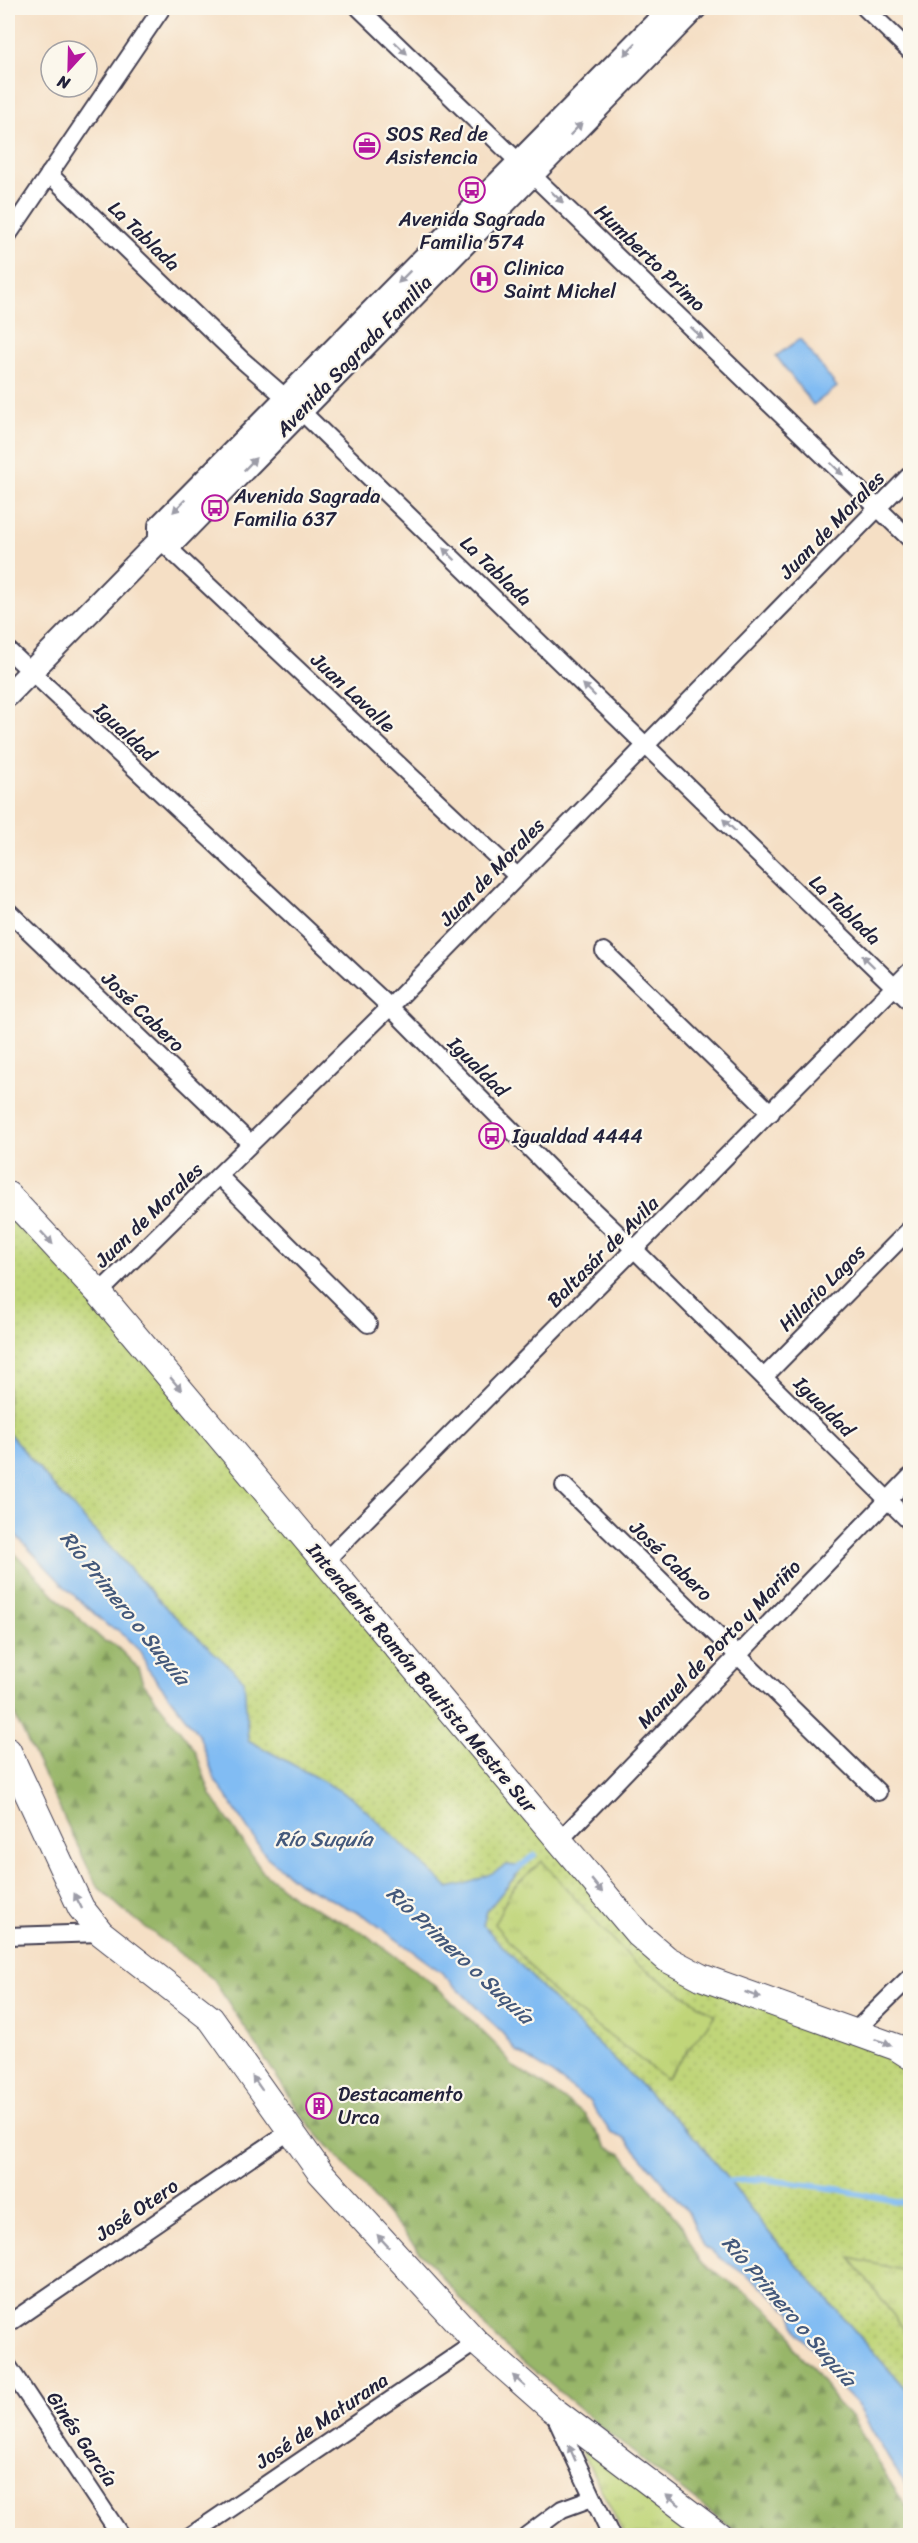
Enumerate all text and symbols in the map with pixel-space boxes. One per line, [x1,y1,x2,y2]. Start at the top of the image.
north arrow [39,39,99,99]
one-way arrow [394,41,408,55]
one-way arrow [623,42,637,56]
text: N [52,67,75,98]
place label: SOS Red de Asistencia [385,117,488,175]
one-way arrow [569,122,583,136]
office icon: SOS Red de Asistencia [352,131,382,161]
bus stop icon: Avenida Sagrada Familia 574 [457,175,487,205]
one-way arrow [550,190,564,204]
street label: La Tablada [99,192,189,280]
street label: Humberto Primo [586,195,714,321]
place label: Avenida Sagrada Familia 574 [398,202,545,260]
place label: Clinica Saint Michel [504,251,617,309]
hospital icon: Clinica Saint Michel [469,264,499,294]
street label: Avenida Sagrada Familia [266,267,441,446]
one-way arrow [397,270,411,285]
one-way arrow [690,326,704,340]
one-way arrow [242,457,256,471]
street label: Juan de Morales [770,462,894,589]
one-way arrow [829,462,844,476]
place label: Avenida Sagrada Familia 637 [233,479,380,537]
bus stop icon: Avenida Sagrada Familia 637 [200,493,230,523]
one-way arrow [172,499,186,514]
street label: La Tablada [451,527,541,615]
one-way arrow [441,547,456,561]
street label: Juan Lavalle [301,643,404,742]
one-way arrow [582,683,596,697]
street label: Igualdad [85,693,166,772]
street label: Juan de Morales [430,809,554,936]
one-way arrow [722,819,736,833]
street label: La Tablada [800,866,890,954]
one-way arrow [862,955,876,969]
street label: José Cabero [92,962,193,1061]
street label: Igualdad [438,1027,518,1107]
place label: Igualdad 4444 [511,1119,643,1154]
bus stop icon: Igualdad 4444 [477,1121,507,1151]
street label: Juan de Morales [85,1153,212,1277]
street label: Baltasár de Avila [538,1187,668,1317]
one-way arrow [40,1231,54,1245]
street label: Hilario Lagos [770,1235,875,1340]
street label: Igualdad [784,1367,864,1447]
one-way arrow [169,1376,182,1391]
street label: José Cabero [620,1511,721,1610]
water label: Río Primero o Suquía [50,1522,201,1696]
street label: Intendente Ramón Bautista Mestre Sur [297,1534,547,1822]
street label: Manuel de Porto y Mariño [628,1551,810,1737]
water label: Río Suquía [276,1820,374,1858]
water label: Río Primero o Suquía [377,1876,545,2036]
one-way arrow [590,1878,603,1894]
one-way arrow [73,1892,83,1909]
one-way arrow [744,1991,762,2001]
one-way arrow [874,2038,892,2048]
one-way arrow [251,2075,263,2091]
place label: Destacamento Urca [338,2077,463,2135]
building icon: Destacamento Urca [304,2091,334,2121]
street label: José Otero [87,2169,186,2251]
water label: Río Primero o Suquía [712,2227,868,2397]
one-way arrow [377,2234,390,2249]
street label: José de Maturana [247,2363,396,2479]
one-way arrow [512,2375,527,2388]
street label: Ginés García [37,2384,127,2494]
one-way arrow [567,2445,576,2462]
one-way arrow [665,2494,681,2507]

